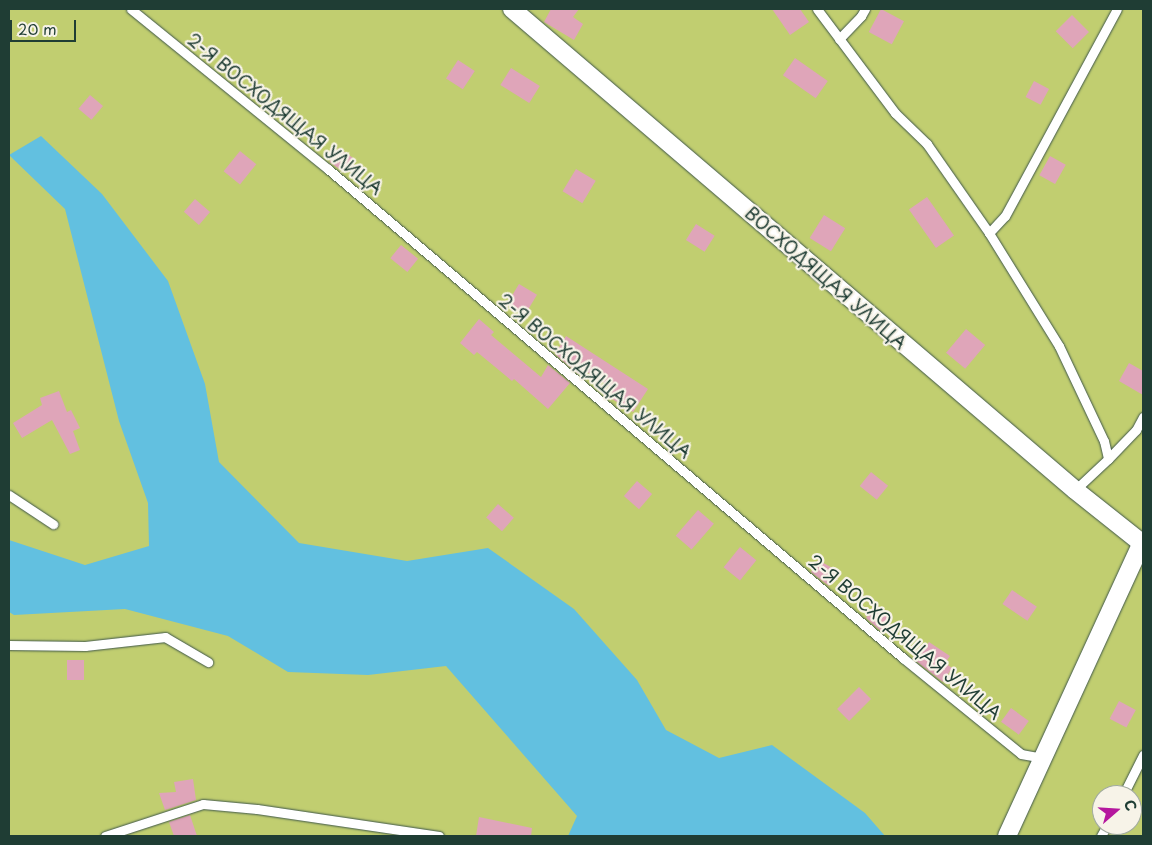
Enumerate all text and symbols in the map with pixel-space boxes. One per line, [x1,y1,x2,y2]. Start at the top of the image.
scale bar [12,10,79,42]
text: 20 m [18,17,57,40]
street label: 2-Я ВОСХОДЯЩАЯ УЛИЦА [182,28,388,200]
street label: ВОСХОДЯЩАЯ УЛИЦА [740,201,912,355]
street label: 2-Я ВОСХОДЯЩАЯ УЛИЦА [493,288,697,464]
street label: 2-Я ВОСХОДЯЩАЯ УЛИЦА [803,549,1007,725]
north arrow [1092,785,1142,835]
text: С [1119,797,1142,814]

